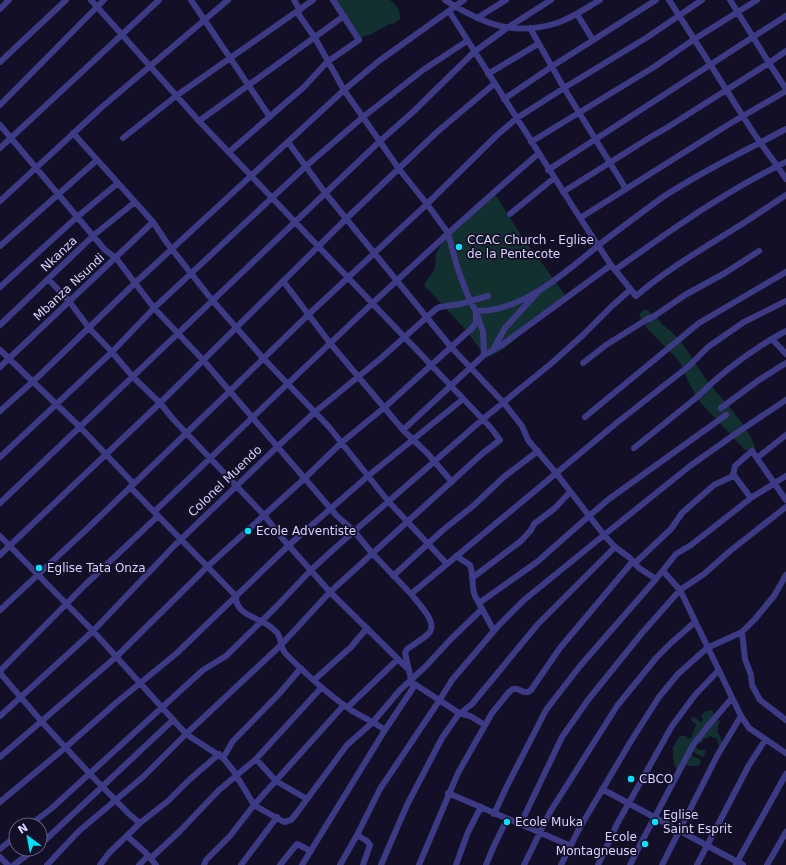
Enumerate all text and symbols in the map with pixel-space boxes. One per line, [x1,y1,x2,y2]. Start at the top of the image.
place label: CCAC Church - Eglise de la Pentecote [467,233,594,261]
street label: Nkanza [38,234,80,274]
marker: CCAC Church - Eglise de la Pentecote [454,242,464,252]
street label: Mbanza Nsundi [31,251,107,323]
street label: Colonel Muendo [185,442,265,520]
place label: Ecole Adventiste [256,524,356,538]
marker: Ecole Adventiste [243,526,253,536]
place label: Eglise Tata Onza [47,561,146,575]
marker: Eglise Tata Onza [34,563,44,573]
place label: CBCO [639,772,673,786]
marker: CBCO [626,774,636,784]
place label: Eglise Saint Esprit [663,808,732,836]
place label: Ecole Muka [515,815,583,829]
north arrow [8,817,48,857]
marker: Ecole Muka [502,817,512,827]
marker: Eglise Saint Esprit [650,817,660,827]
text: N [16,821,30,837]
place label: Ecole Montagneuse [556,830,637,858]
marker: Ecole Montagneuse [640,839,650,849]

